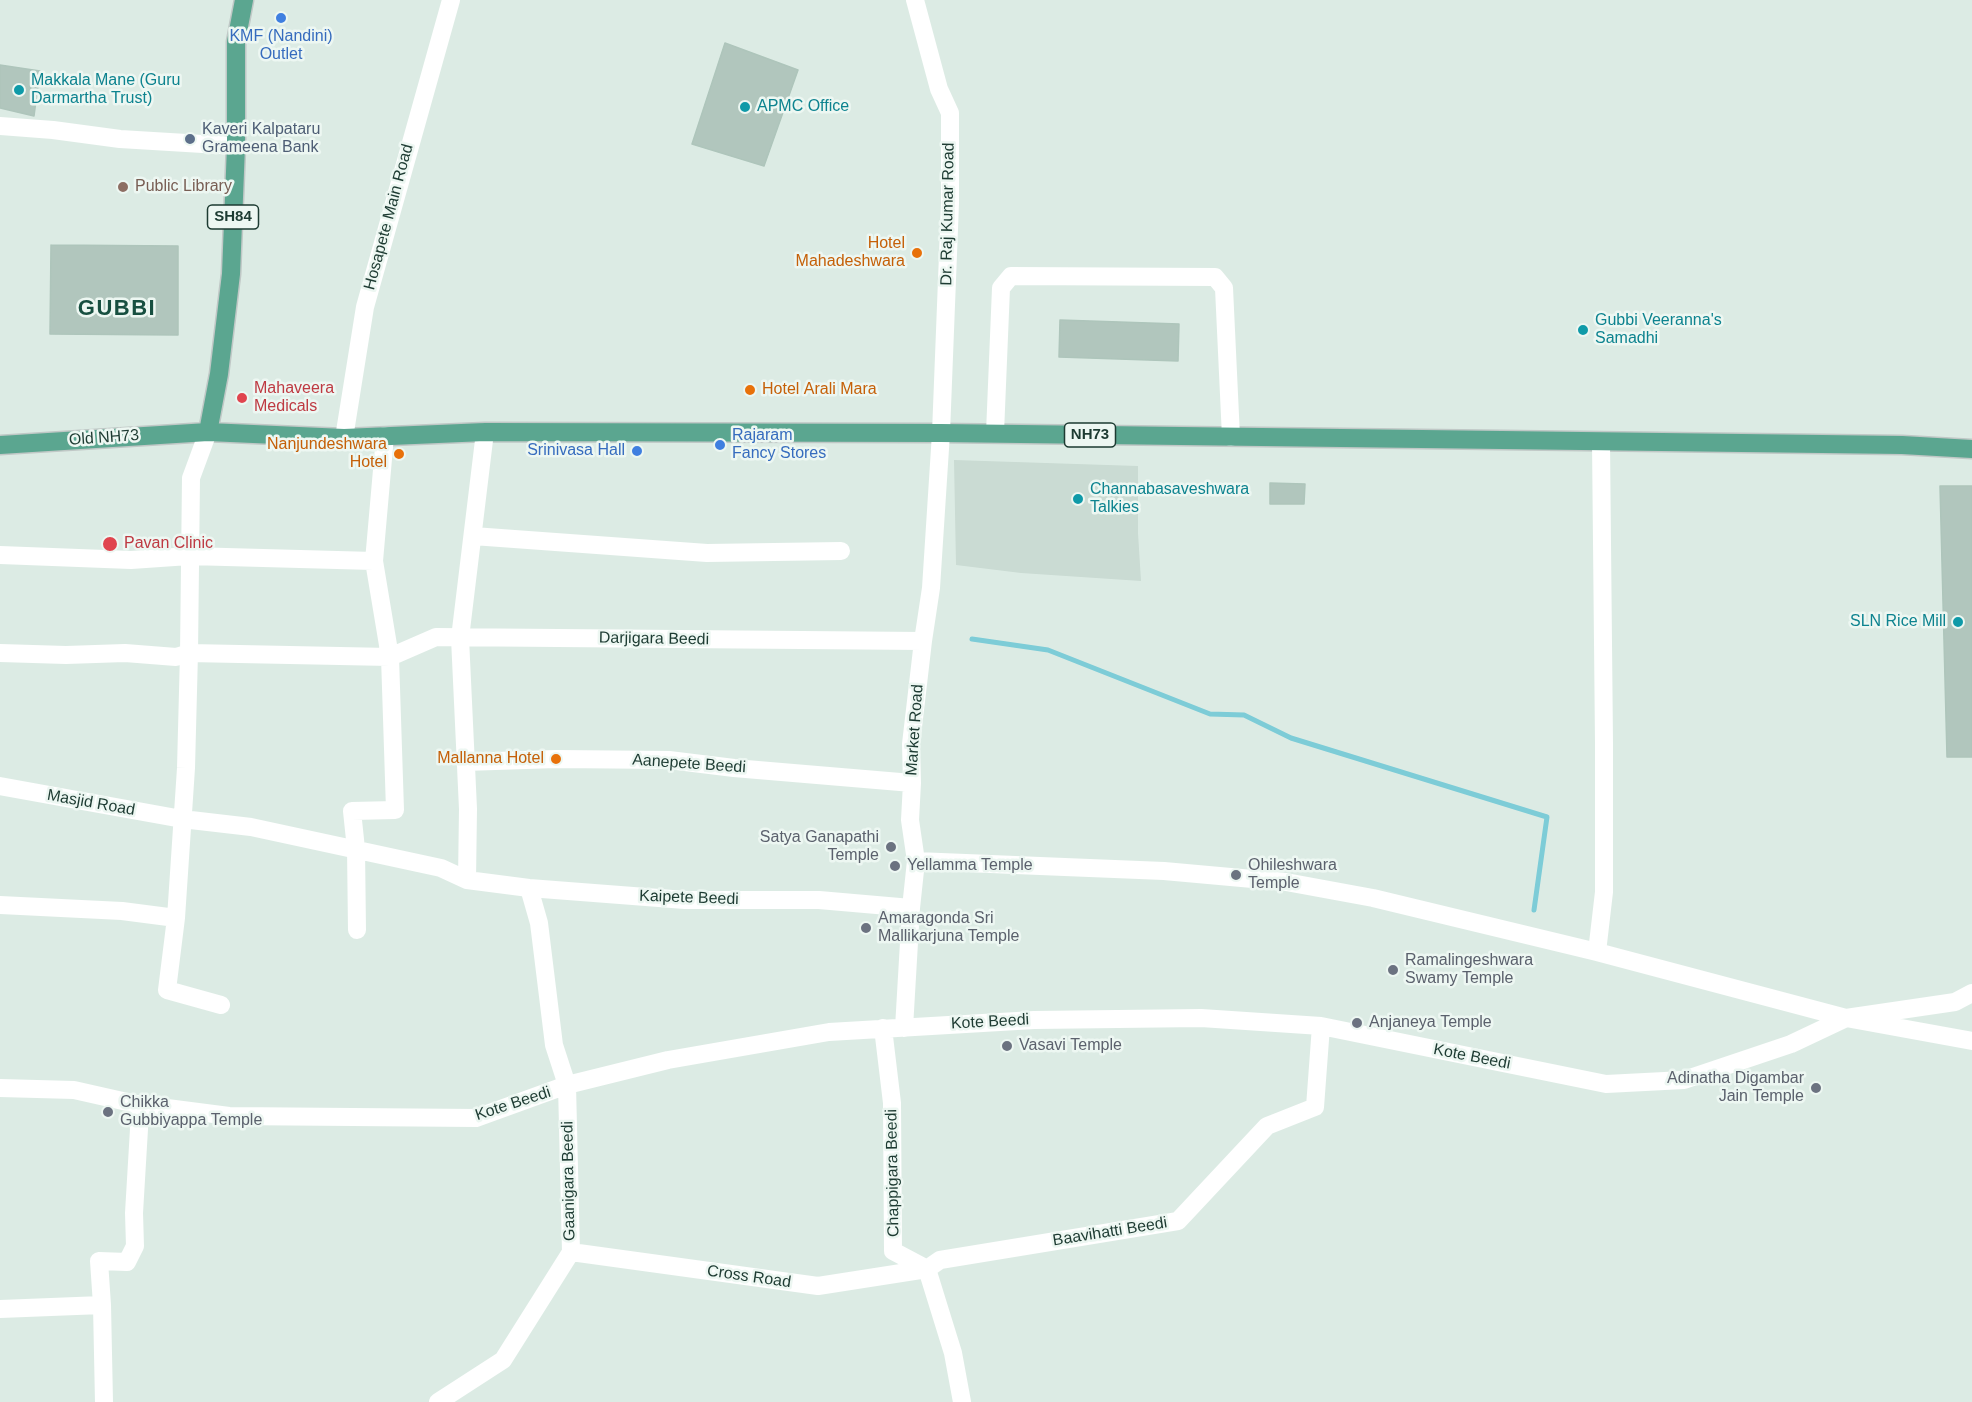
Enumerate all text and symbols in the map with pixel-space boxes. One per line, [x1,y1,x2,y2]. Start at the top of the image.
marker: KMF (Nandini) Outlet [274,11,288,25]
place label: KMF (Nandini) Outlet [229,27,333,65]
place label: Makkala Mane (Guru Darmartha Trust) [31,71,180,109]
marker: Makkala Mane (Guru Darmartha Trust) [12,83,26,97]
place label: APMC Office [757,97,849,117]
marker: APMC Office [738,100,752,114]
place label: Kaveri Kalpataru Grameena Bank [202,120,320,158]
marker: Kaveri Kalpataru Grameena Bank [183,132,197,146]
street label: Hosapete Main Road [360,142,418,292]
street label: Dr. Raj Kumar Road [937,142,959,286]
place label: Public Library [135,177,232,197]
marker: Public Library [116,180,130,194]
road number: SH84 [208,205,258,229]
place label: Hotel Mahadeshwara [796,234,905,272]
marker: Hotel Mahadeshwara [910,246,924,260]
district label: GUBBI [78,296,156,322]
place label: Gubbi Veeranna's Samadhi [1595,311,1722,349]
marker: Gubbi Veeranna's Samadhi [1576,323,1590,337]
place label: Mahaveera Medicals [254,379,334,417]
place label: Hotel Arali Mara [762,380,877,400]
marker: Hotel Arali Mara [743,383,757,397]
marker: Mahaveera Medicals [235,391,249,405]
road number: NH73 [1064,423,1116,447]
street label: Old NH73 [68,426,140,450]
place label: Rajaram Fancy Stores [732,426,826,464]
place label: Nanjundeshwara Hotel [267,435,387,473]
marker: Rajaram Fancy Stores [713,438,727,452]
place label: Srinivasa Hall [527,441,625,461]
marker: Srinivasa Hall [630,444,644,458]
marker: Nanjundeshwara Hotel [392,447,406,461]
place label: Channabasaveshwara Talkies [1090,480,1249,518]
marker: Channabasaveshwara Talkies [1071,492,1085,506]
place label: Pavan Clinic [124,534,213,554]
marker: Pavan Clinic [101,535,119,553]
place label: SLN Rice Mill [1850,612,1946,632]
marker: SLN Rice Mill [1951,615,1965,629]
street label: Darjigara Beedi [599,628,709,650]
street label: Market Road [902,684,928,776]
place label: Mallanna Hotel [437,749,544,769]
street label: Aanepete Beedi [632,750,746,778]
marker: Mallanna Hotel [549,752,563,766]
street label: Masjid Road [46,786,136,820]
place label: Satya Ganapathi Temple [760,828,879,866]
marker: Satya Ganapathi Temple [884,840,898,854]
place label: Yellamma Temple [907,856,1033,876]
place label: Ohileshwara Temple [1248,856,1337,894]
marker: Yellamma Temple [888,859,902,873]
marker: Ohileshwara Temple [1229,868,1243,882]
street label: Kaipete Beedi [639,887,739,909]
place label: Amaragonda Sri Mallikarjuna Temple [878,909,1019,947]
marker: Amaragonda Sri Mallikarjuna Temple [859,921,873,935]
place label: Ramalingeshwara Swamy Temple [1405,951,1533,989]
marker: Ramalingeshwara Swamy Temple [1386,963,1400,977]
street label: Kote Beedi [950,1010,1030,1034]
place label: Anjaneya Temple [1369,1013,1492,1033]
marker: Anjaneya Temple [1350,1016,1364,1030]
place label: Vasavi Temple [1019,1036,1122,1056]
marker: Vasavi Temple [1000,1039,1014,1053]
street label: Kote Beedi [1432,1040,1512,1074]
place label: Adinatha Digambar Jain Temple [1667,1069,1804,1107]
marker: Adinatha Digambar Jain Temple [1809,1081,1823,1095]
street label: Kote Beedi [473,1083,553,1125]
place label: Chikka Gubbiyappa Temple [120,1093,262,1131]
marker: Chikka Gubbiyappa Temple [101,1105,115,1119]
street label: Chappigara Beedi [882,1109,904,1237]
street label: Gaanigara Beedi [558,1121,580,1241]
street label: Baavihatti Beedi [1051,1213,1169,1251]
street label: Cross Road [706,1262,792,1292]

